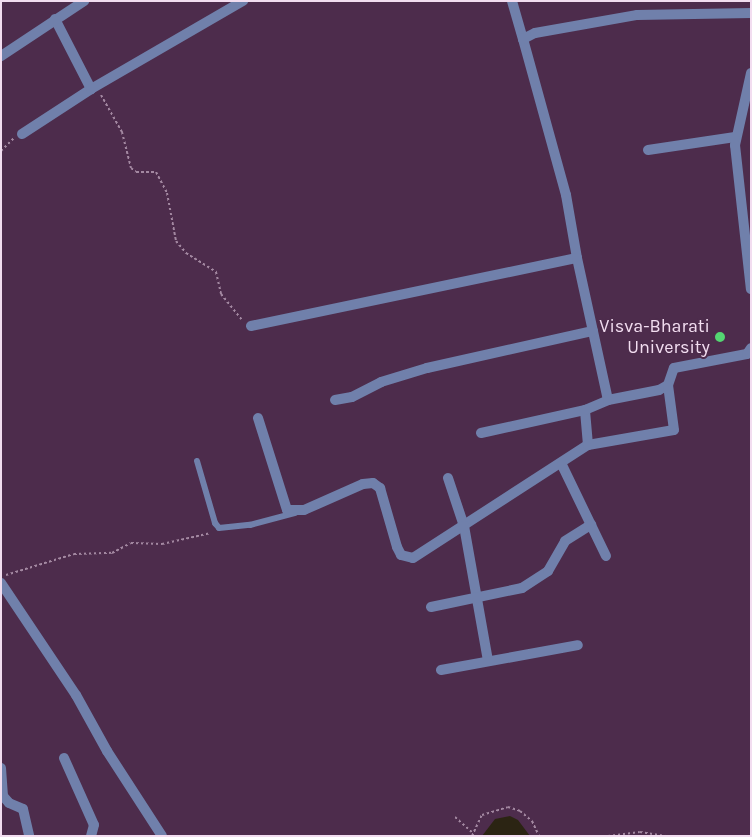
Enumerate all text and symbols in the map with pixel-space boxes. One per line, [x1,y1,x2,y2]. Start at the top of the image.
place label: Visva-Bharati University [599,316,710,358]
marker: Visva-Bharati University [714,331,726,343]

